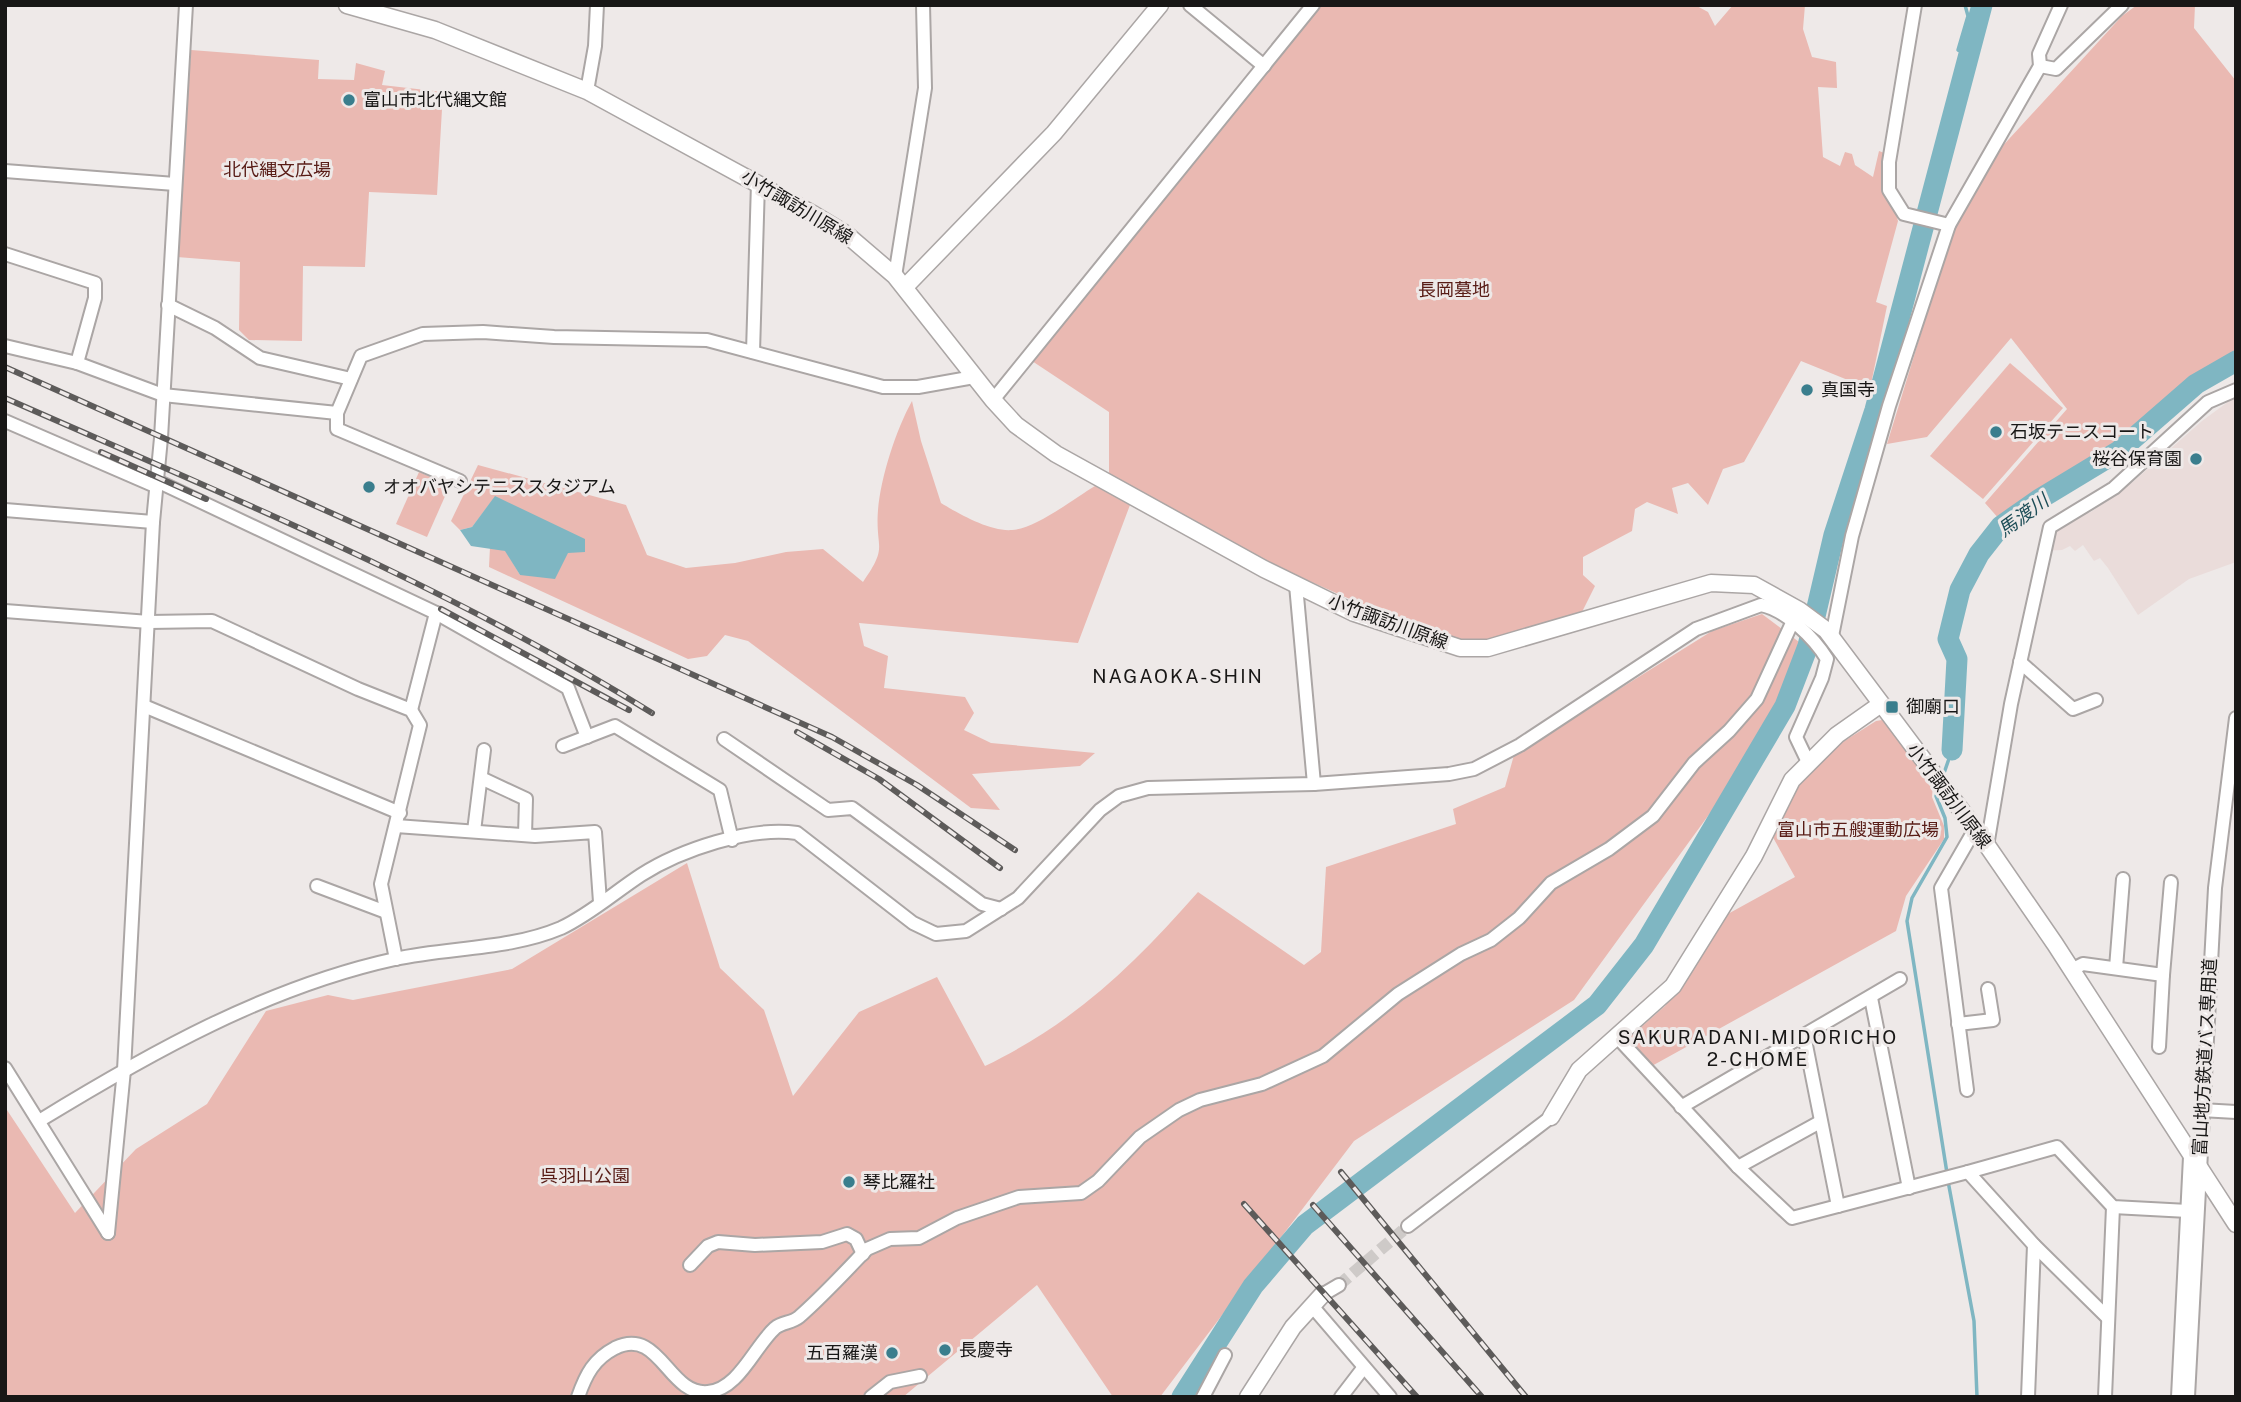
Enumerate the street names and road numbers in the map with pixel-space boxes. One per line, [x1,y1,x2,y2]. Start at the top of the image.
street label: 小竹諏訪川原線 [738,165,857,248]
street label: 小竹諏訪川原線 [1325,590,1451,653]
street label: 小竹諏訪川原線 [1903,739,1996,852]
street label: 富山地方鉄道バス専用道 [2189,958,2220,1156]

